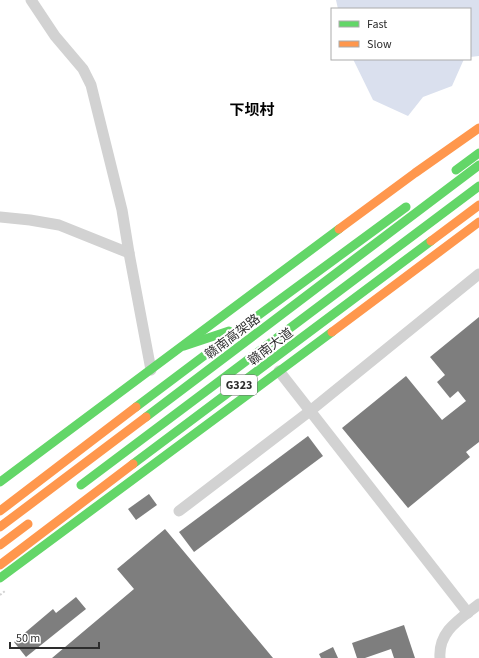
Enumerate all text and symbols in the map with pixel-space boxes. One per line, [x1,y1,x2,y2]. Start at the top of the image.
legend [331,8,471,60]
text: Fast [367,16,387,33]
text: Slow [367,36,392,53]
district label: 下坝村 [229,100,275,121]
street label: 赣南高架路 [201,310,264,364]
street label: 赣南大道 [244,324,297,370]
road number: G323 [221,375,257,395]
scale bar [10,624,99,650]
text: 50 m [16,630,40,647]

